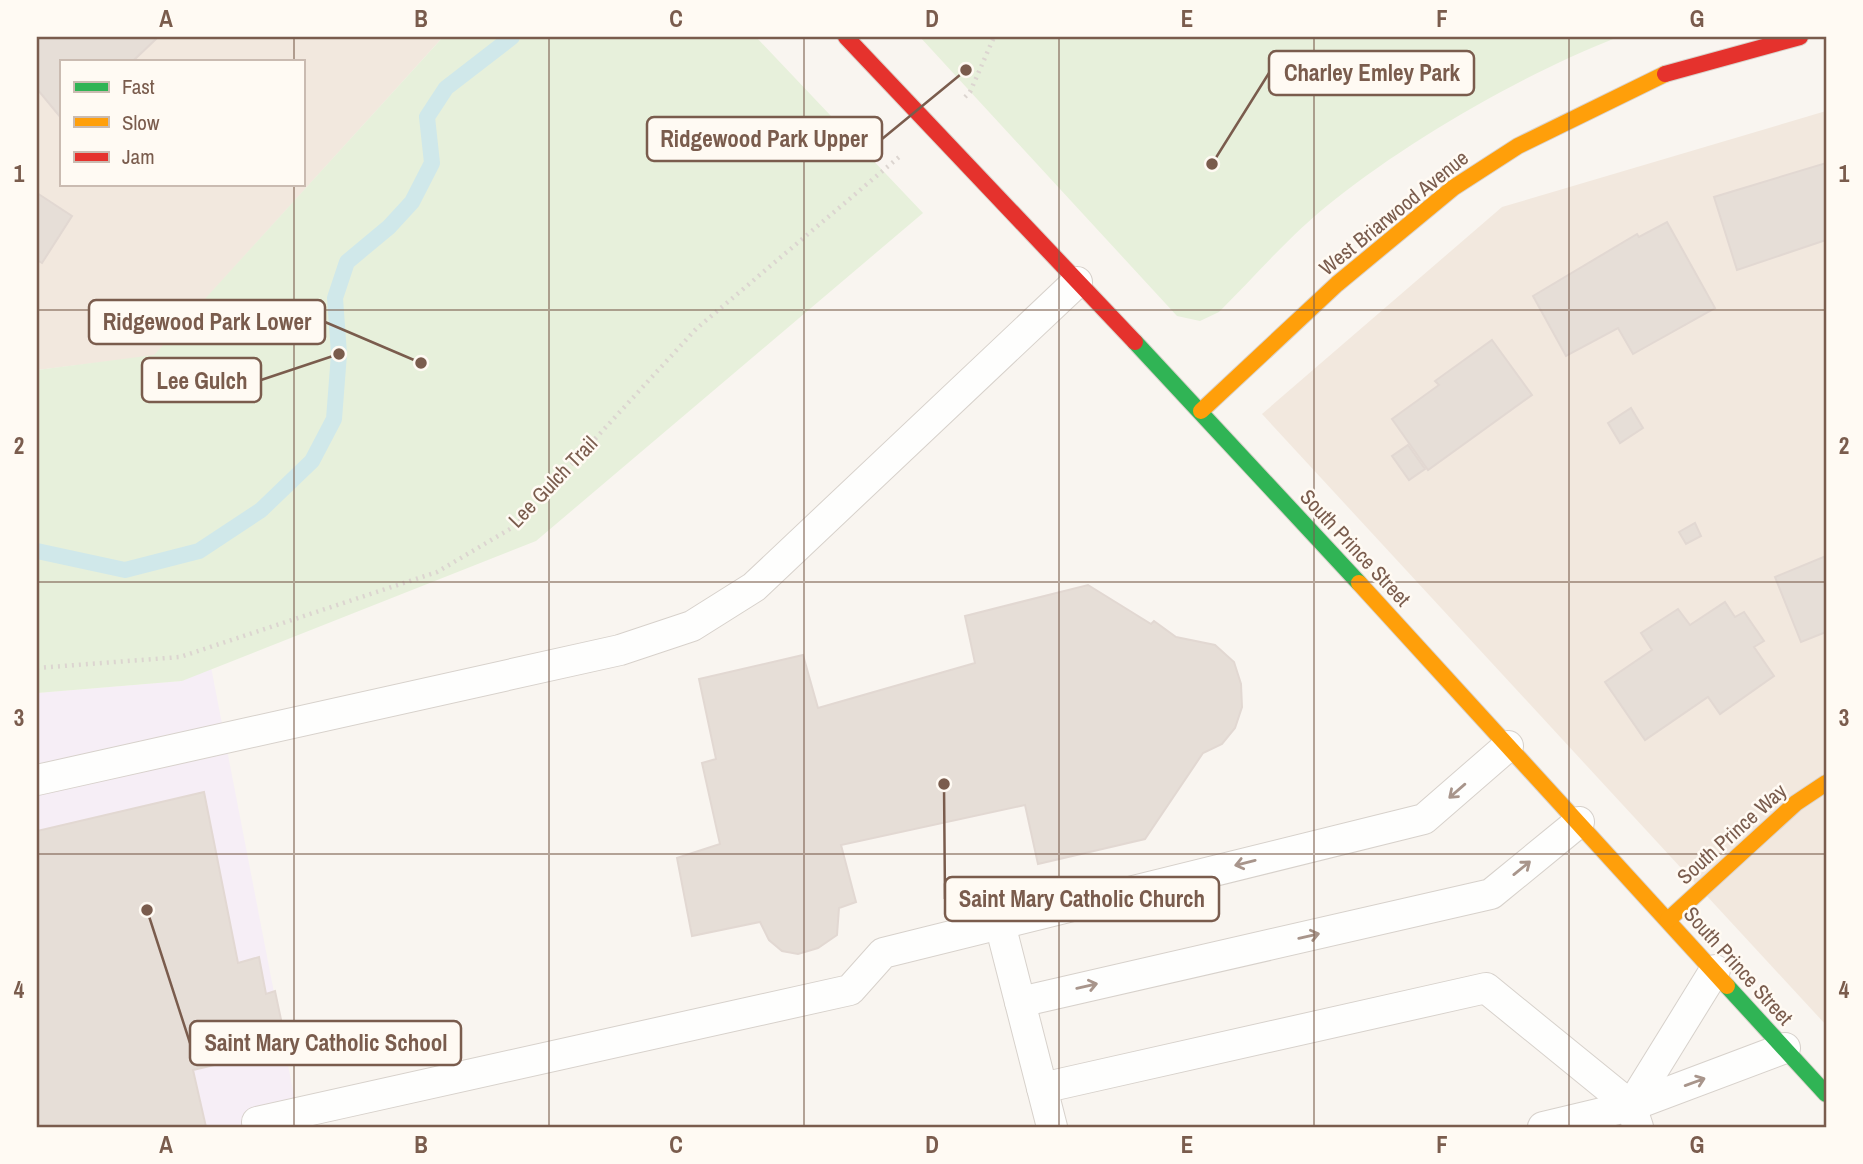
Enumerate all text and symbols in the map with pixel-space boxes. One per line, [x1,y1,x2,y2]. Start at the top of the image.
text: A [159,3,173,34]
text: B [414,3,428,34]
text: C [669,3,683,34]
text: D [925,3,939,34]
text: E [1181,3,1193,34]
text: F [1436,3,1448,34]
text: G [1690,3,1704,34]
callout: Charley Emley Park [1269,51,1474,95]
text: Charley Emley Park [1284,57,1461,88]
legend [60,60,304,186]
text: Fast [122,72,155,101]
text: Slow [122,108,160,137]
callout: Ridgewood Park Upper [647,117,882,161]
text: Ridgewood Park Upper [660,123,868,154]
text: Jam [122,142,155,171]
street label: West Briarwood Avenue [1313,143,1474,282]
text: 1 [14,158,25,189]
text: 1 [1839,158,1850,189]
callout: Ridgewood Park Lower [89,300,325,344]
text: Ridgewood Park Lower [103,306,312,337]
callout: Lee Gulch [142,358,261,402]
text: Lee Gulch [156,365,248,396]
text: 2 [14,430,24,461]
street label: Lee Gulch Trail [502,430,604,534]
text: 2 [1839,430,1849,461]
street label: South Prince Street [1294,483,1417,613]
text: 3 [14,702,24,733]
text: 3 [1839,702,1849,733]
street label: South Prince Way [1671,776,1793,891]
one-way arrow [1448,783,1466,799]
one-way arrow [1234,857,1257,870]
one-way arrow [1513,861,1531,876]
callout: Saint Mary Catholic Church [945,877,1219,921]
text: Saint Mary Catholic Church [959,883,1205,914]
street label: South Prince Street [1677,900,1800,1031]
one-way arrow [1297,929,1319,942]
text: 4 [14,974,25,1005]
text: 4 [1839,974,1850,1005]
one-way arrow [1075,979,1098,993]
callout: Saint Mary Catholic School [190,1021,461,1065]
text: Saint Mary Catholic School [204,1027,448,1058]
one-way arrow [1683,1075,1705,1087]
text: A [159,1129,173,1160]
text: B [414,1129,428,1160]
text: C [669,1129,683,1160]
text: D [925,1129,939,1160]
text: E [1181,1129,1193,1160]
text: F [1436,1129,1448,1160]
text: G [1690,1129,1704,1160]

